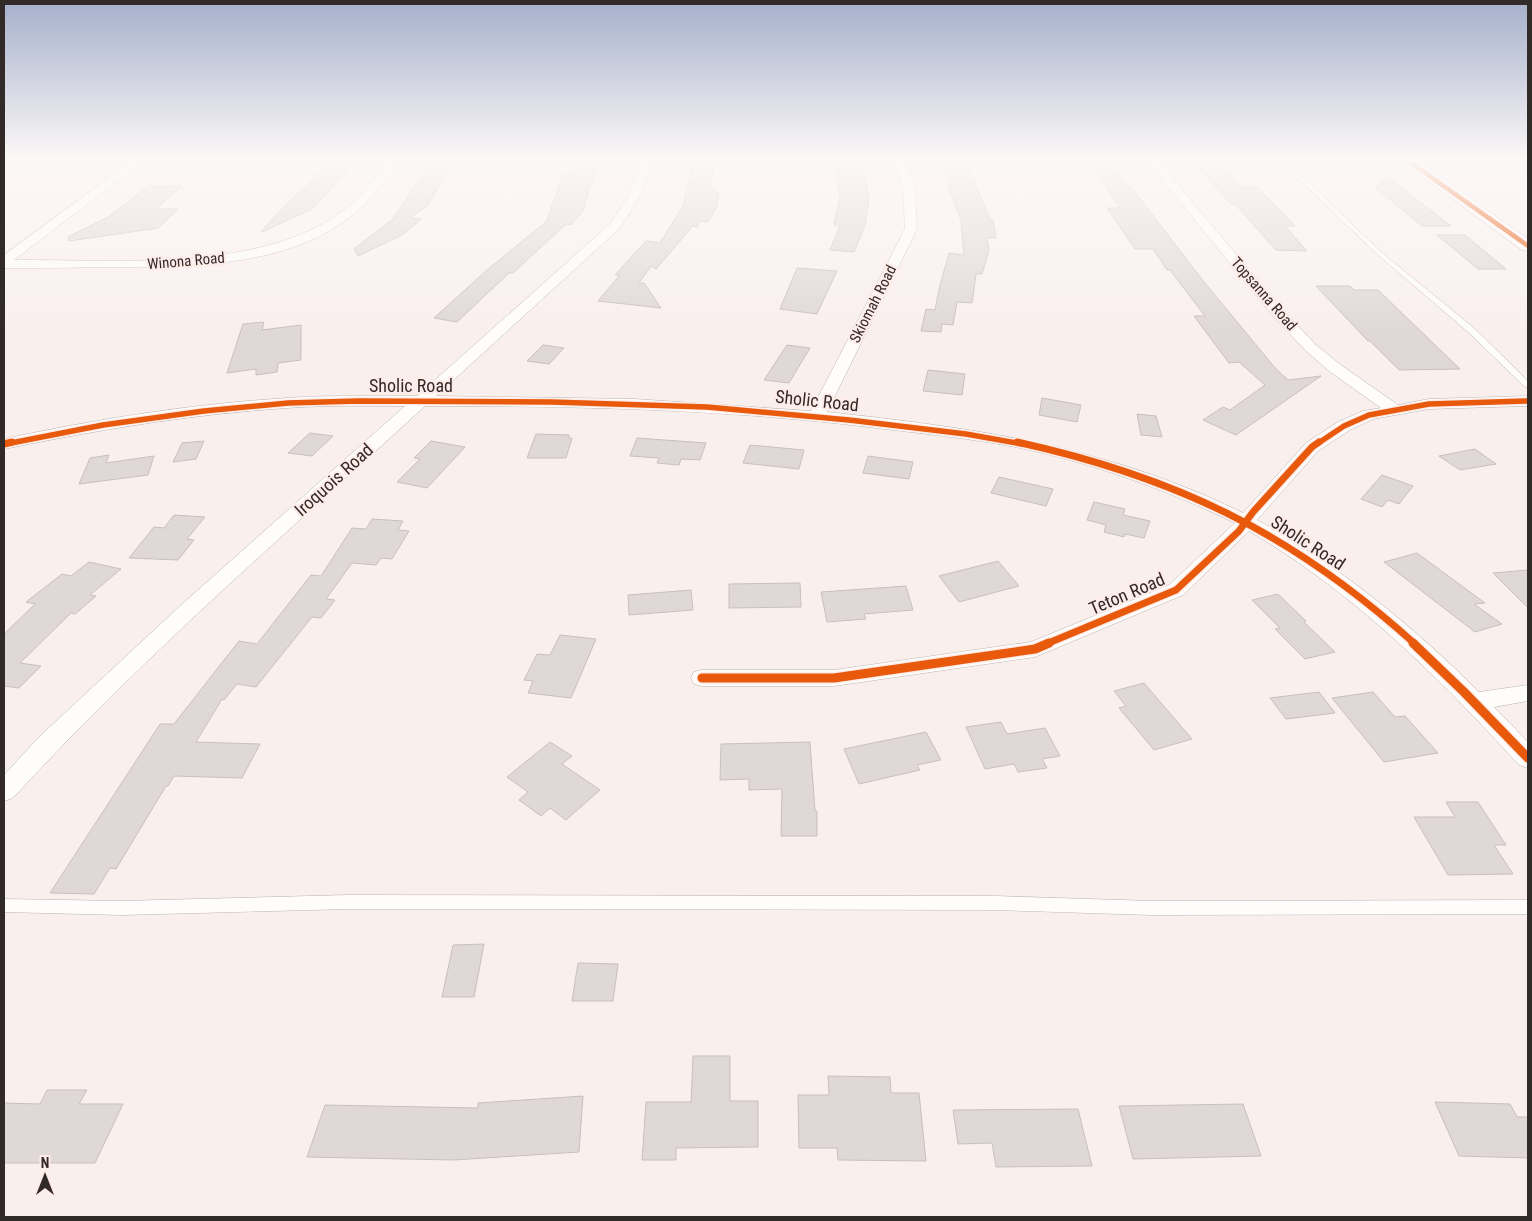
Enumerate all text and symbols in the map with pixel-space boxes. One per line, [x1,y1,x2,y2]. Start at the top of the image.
street label: Winona Road [147,249,225,273]
street label: Topsanna Road [1227,254,1301,334]
street label: Skiomah Road [846,262,900,346]
street label: Sholic Road [369,375,453,396]
street label: Sholic Road [774,386,860,415]
street label: Iroquois Road [290,439,377,520]
street label: Sholic Road [1267,511,1349,574]
street label: Teton Road [1086,568,1168,619]
north arrow [20,1151,70,1201]
text: N [41,1155,49,1171]

